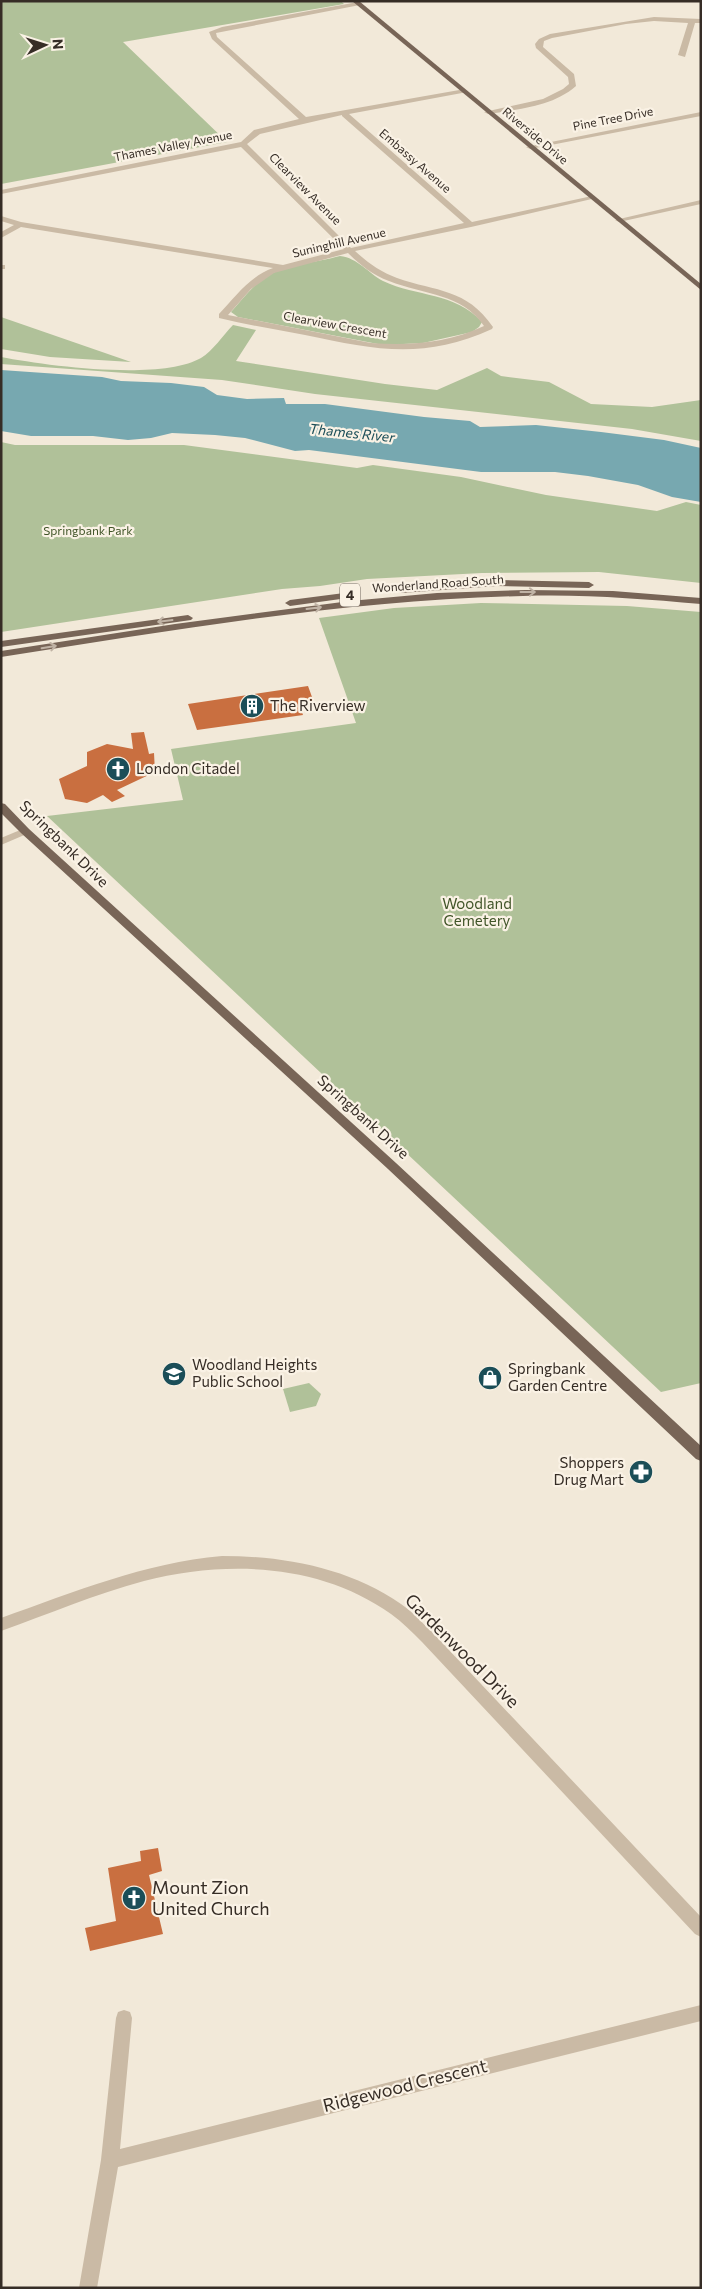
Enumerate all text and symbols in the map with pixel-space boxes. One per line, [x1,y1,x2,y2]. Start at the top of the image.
north arrow [20,20,70,70]
text: N [50,38,67,50]
street label: Pine Tree Drive [572,103,654,133]
street label: Riverside Drive [500,104,571,167]
street label: Embassy Avenue [377,125,454,195]
street label: Thames Valley Avenue [113,127,233,163]
street label: Clearview Avenue [267,149,345,227]
street label: Suninghill Avenue [291,224,387,260]
street label: Clearview Crescent [282,308,388,340]
water label: Thames River [308,420,396,445]
park label: Springbank Park [43,523,133,537]
street label: Wonderland Road South [372,571,504,595]
road number: 4 [340,584,360,606]
one-way arrow [520,587,536,597]
one-way arrow [306,603,322,613]
one-way arrow [157,616,173,626]
one-way arrow [41,641,57,651]
building icon: The Riverview [239,693,265,719]
place label: The Riverview [270,696,366,714]
church icon: London Citadel [105,756,131,782]
place label: London Citadel [136,759,240,777]
street label: Springbank Drive [16,796,113,890]
park label: Woodland Cemetery [442,894,512,929]
street label: Springbank Drive [314,1070,413,1162]
place label: Woodland Heights Public School [192,1355,318,1390]
place label: Springbank Garden Centre [508,1359,607,1394]
school or university icon: Woodland Heights Public School [161,1361,187,1387]
shop icon: Springbank Garden Centre [477,1365,503,1391]
place label: Shoppers Drug Mart [553,1453,624,1488]
pharmacy icon: Shoppers Drug Mart [628,1459,654,1485]
street label: Gardenwood Drive [401,1589,524,1712]
place label: Mount Zion United Church [152,1876,269,1919]
church icon: Mount Zion United Church [121,1885,147,1911]
street label: Ridgewood Crescent [320,2054,489,2116]

